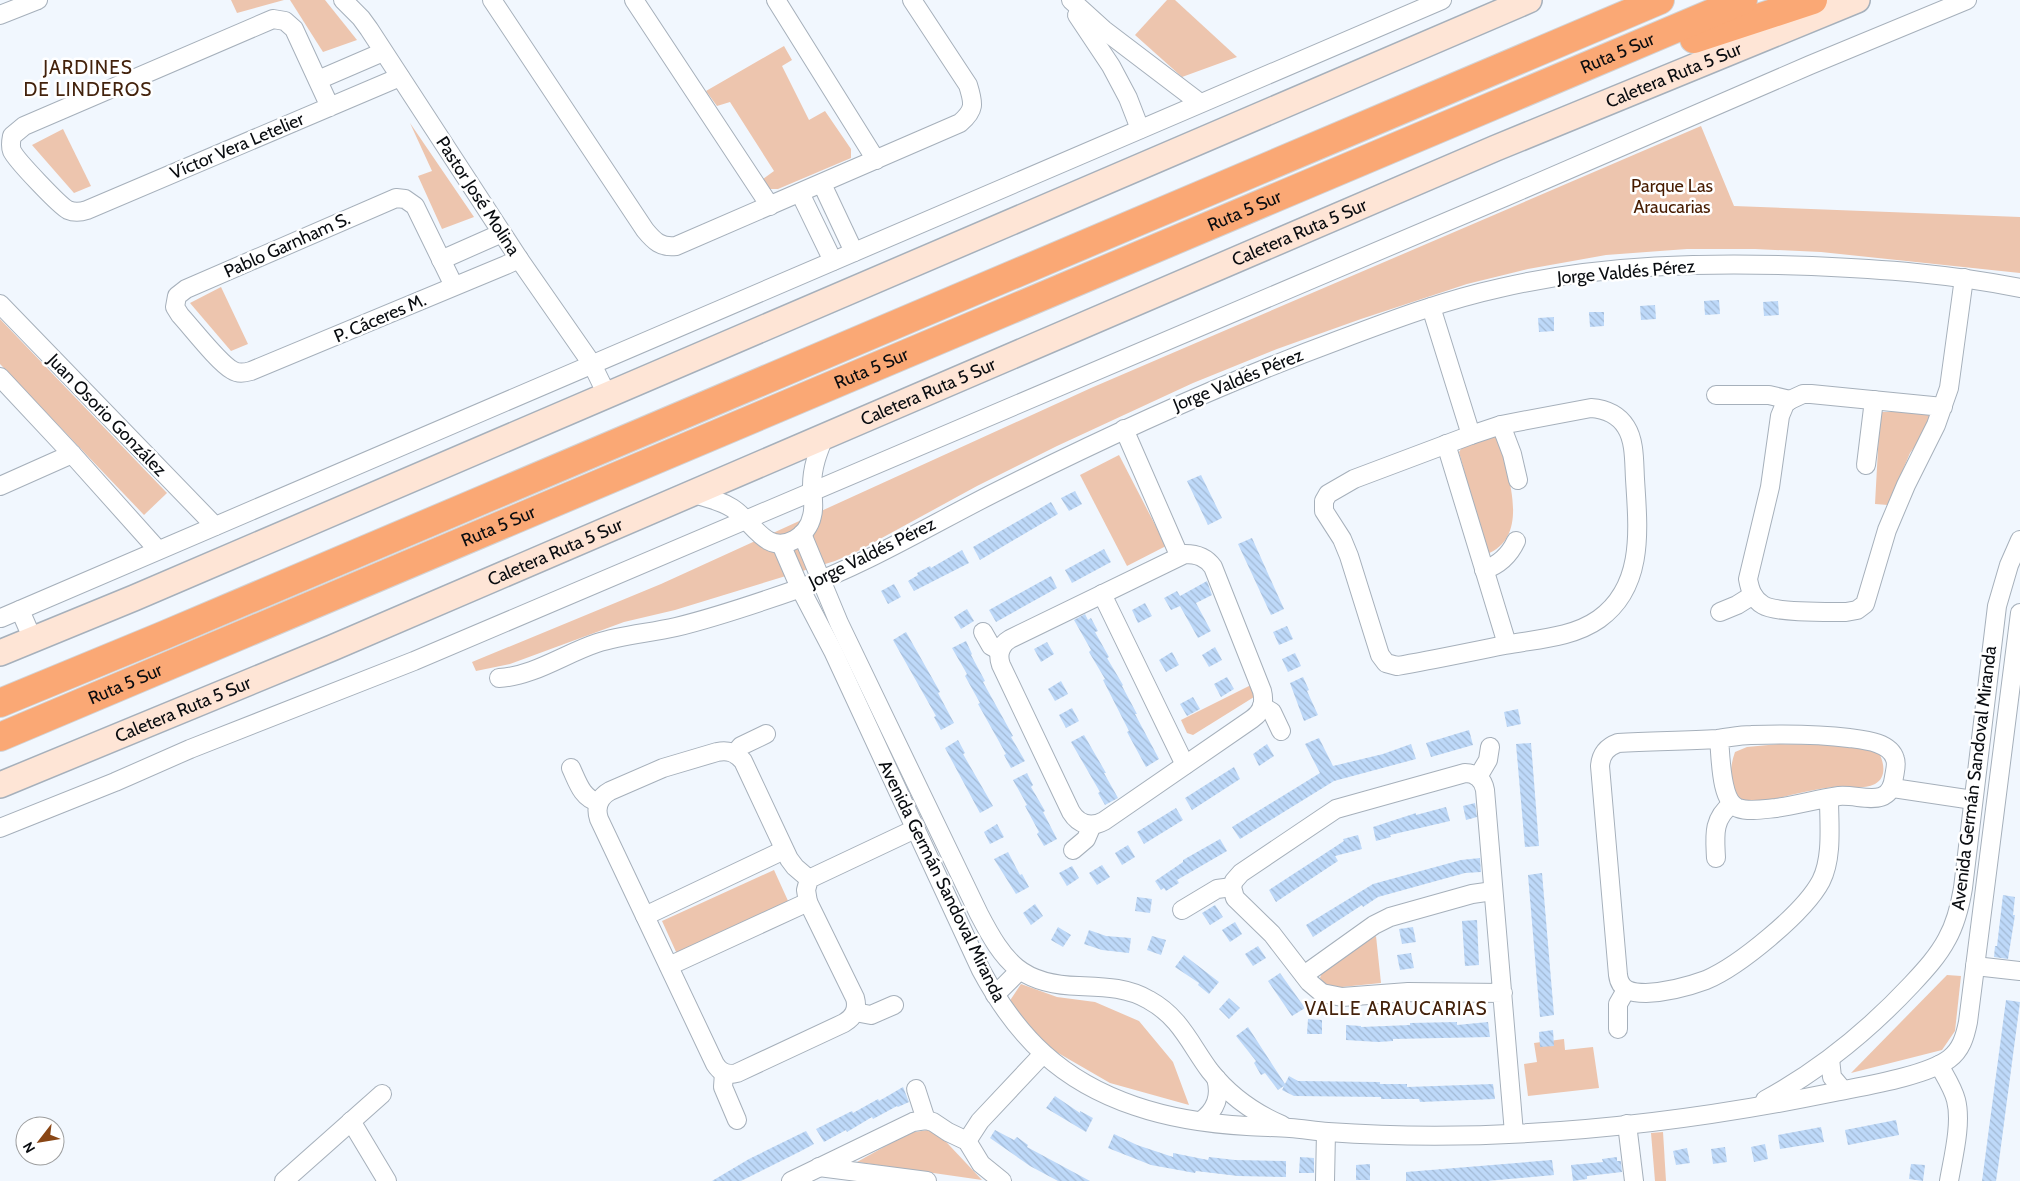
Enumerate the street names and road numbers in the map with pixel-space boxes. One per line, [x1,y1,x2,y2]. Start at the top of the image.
street label: Ruta 5 Sur [1577,28,1658,78]
street label: Caletera Ruta 5 Sur [1602,37,1745,113]
street label: Víctor Vera Letelier [167,108,307,184]
street label: Pastor José Molina [431,132,525,260]
street label: Ruta 5 Sur [1204,185,1285,236]
street label: Caletera Ruta 5 Sur [1228,194,1371,271]
street label: Pablo Garnham S. [221,207,353,283]
street label: Jorge Valdés Pérez [1555,255,1696,289]
street label: P. Cáceres M. [331,289,429,347]
street label: Ruta 5 Sur [831,343,912,394]
street label: Jorge Valdés Pérez [1169,344,1307,416]
street label: Juan Osorio González [42,348,172,481]
street label: Caletera Ruta 5 Sur [857,353,999,431]
street label: Ruta 5 Sur [458,501,539,552]
street label: Caletera Ruta 5 Sur [484,513,626,591]
street label: Jorge Valdés Pérez [804,513,939,594]
street label: Avenida Germán Sandoval Miranda [1947,644,2001,911]
street label: Ruta 5 Sur [85,659,166,709]
street label: Caletera Ruta 5 Sur [112,672,254,747]
street label: Avenida Germán Sandoval Miranda [874,757,1010,1006]

